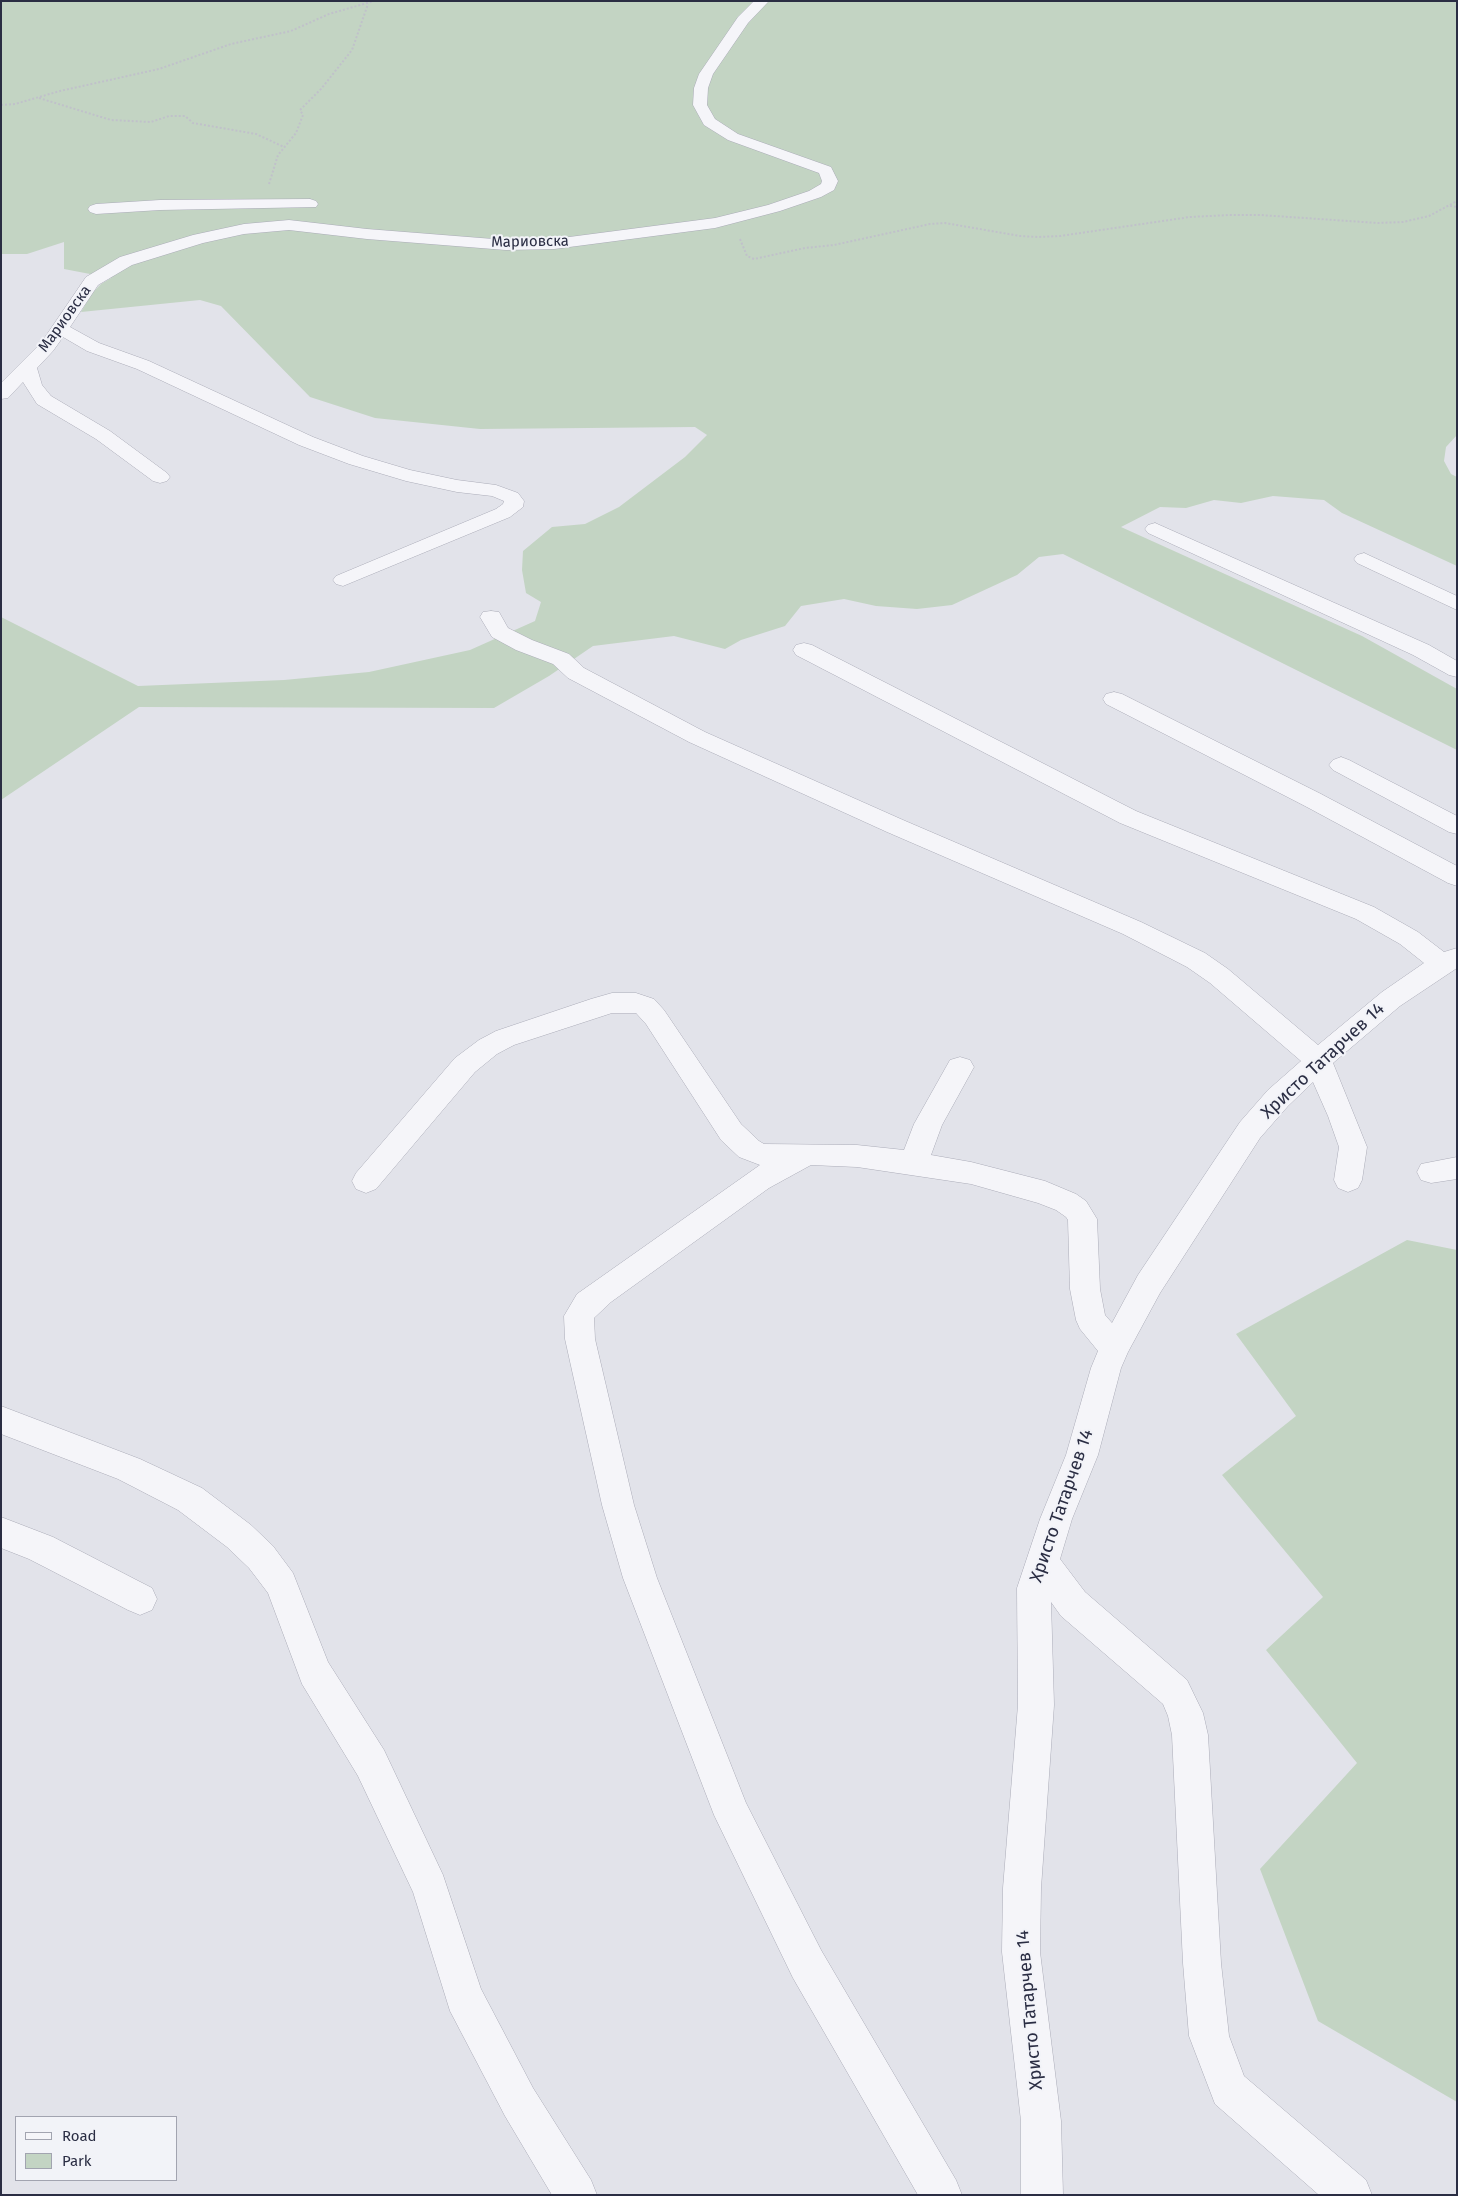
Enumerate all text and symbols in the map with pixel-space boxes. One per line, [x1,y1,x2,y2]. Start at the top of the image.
street label: Мариовска [491,232,569,252]
street label: Мариовска [35,282,95,356]
street label: Христо Татарчев 14 [1257,998,1389,1124]
street label: Христо Татарчев 14 [1026,1427,1098,1585]
street label: Христо Татарчев 14 [1012,1929,1048,2091]
legend [15,2116,178,2181]
text: Road [62,2127,97,2145]
text: Park [62,2152,92,2170]

